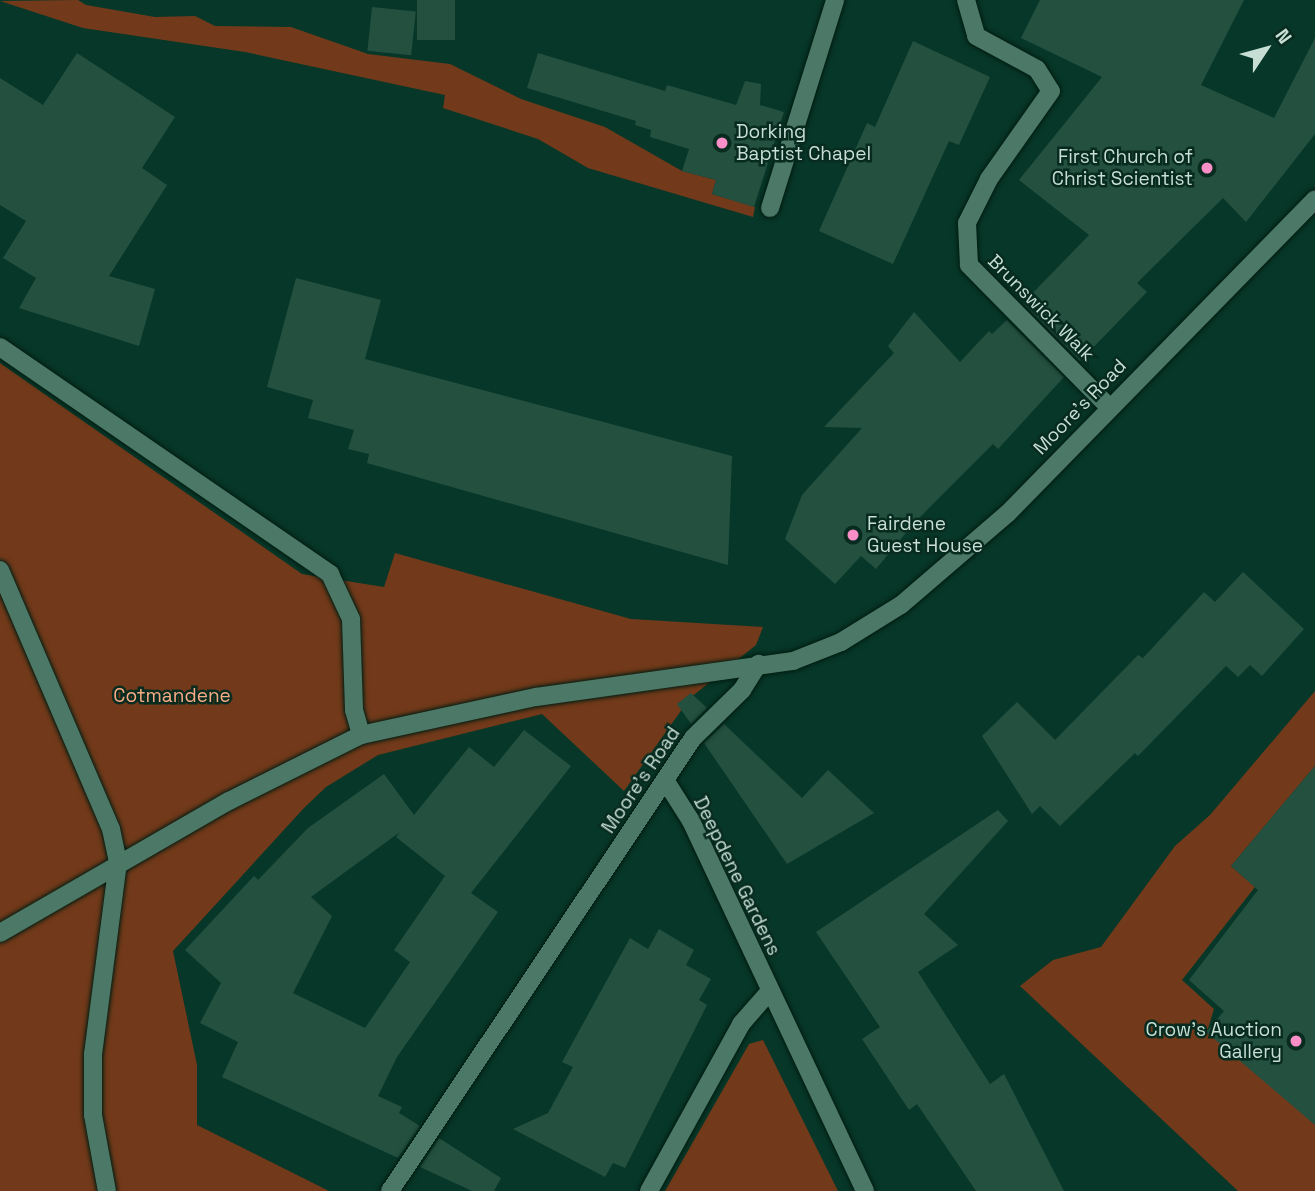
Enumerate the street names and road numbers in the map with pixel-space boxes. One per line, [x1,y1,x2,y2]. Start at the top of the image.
street label: Brunswick Walk [983,250,1099,366]
street label: Moore's Road [1029,355,1131,459]
street label: Moore's Road [597,722,685,838]
street label: Deepdene Gardens [689,793,785,959]

